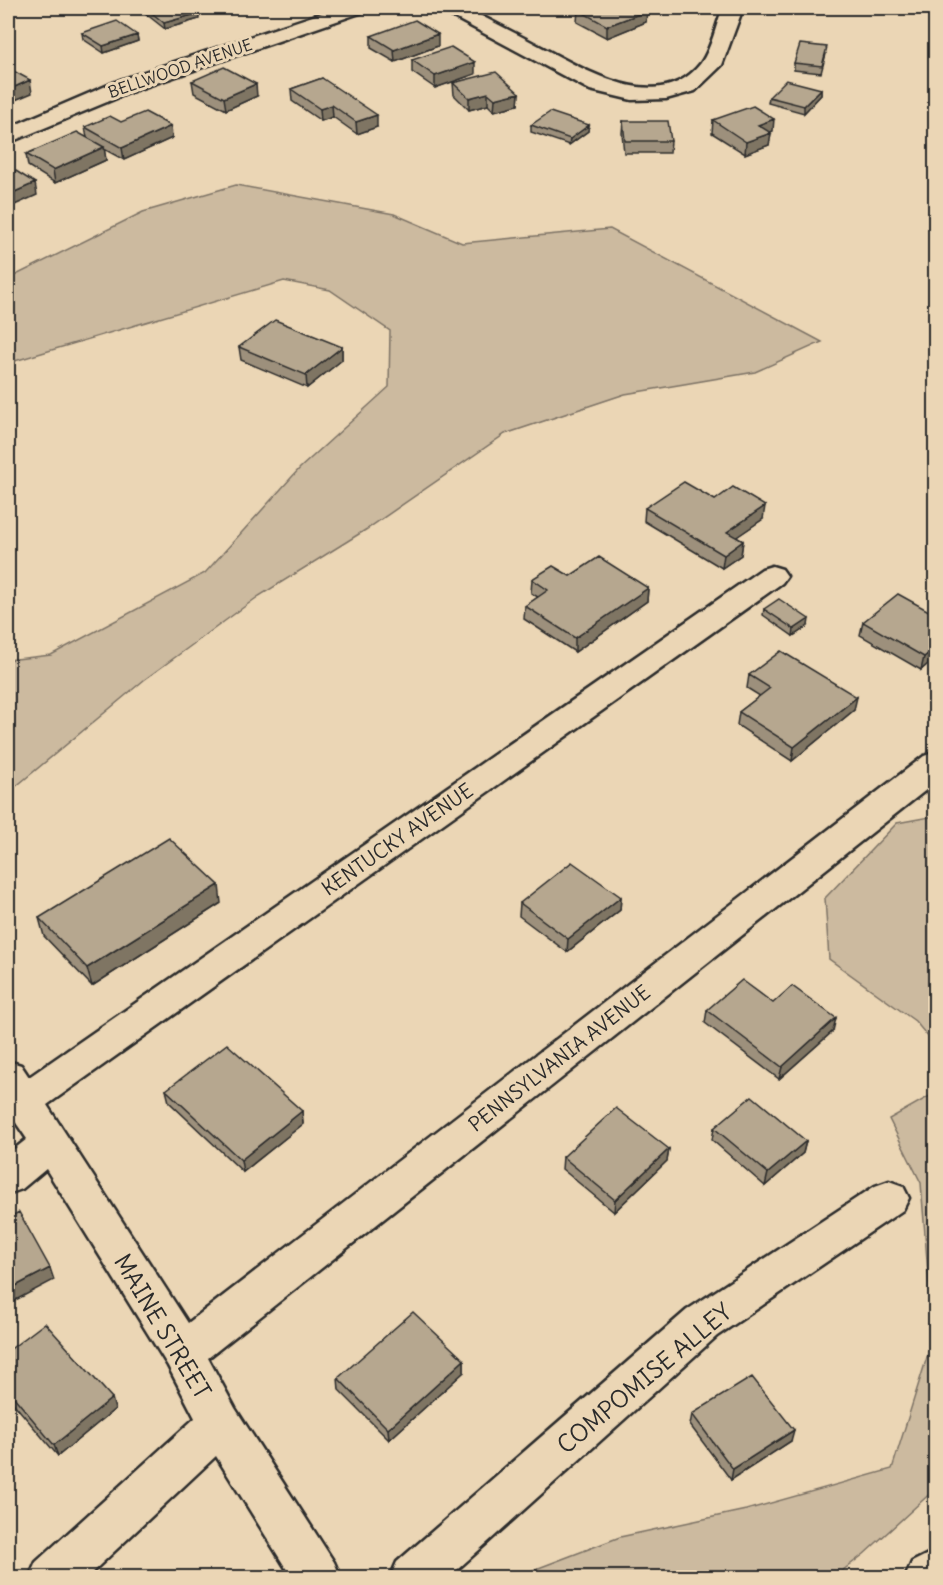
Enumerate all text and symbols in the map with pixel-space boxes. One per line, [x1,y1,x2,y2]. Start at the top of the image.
street label: BELLWOOD AVENUE [105,34,255,102]
street label: KENTUCKY AVENUE [317,777,477,901]
street label: PENNSYLVANIA AVENUE [463,979,655,1137]
street label: MAINE STREET [108,1248,218,1404]
street label: COMPOMISE ALLEY [551,1296,737,1460]

